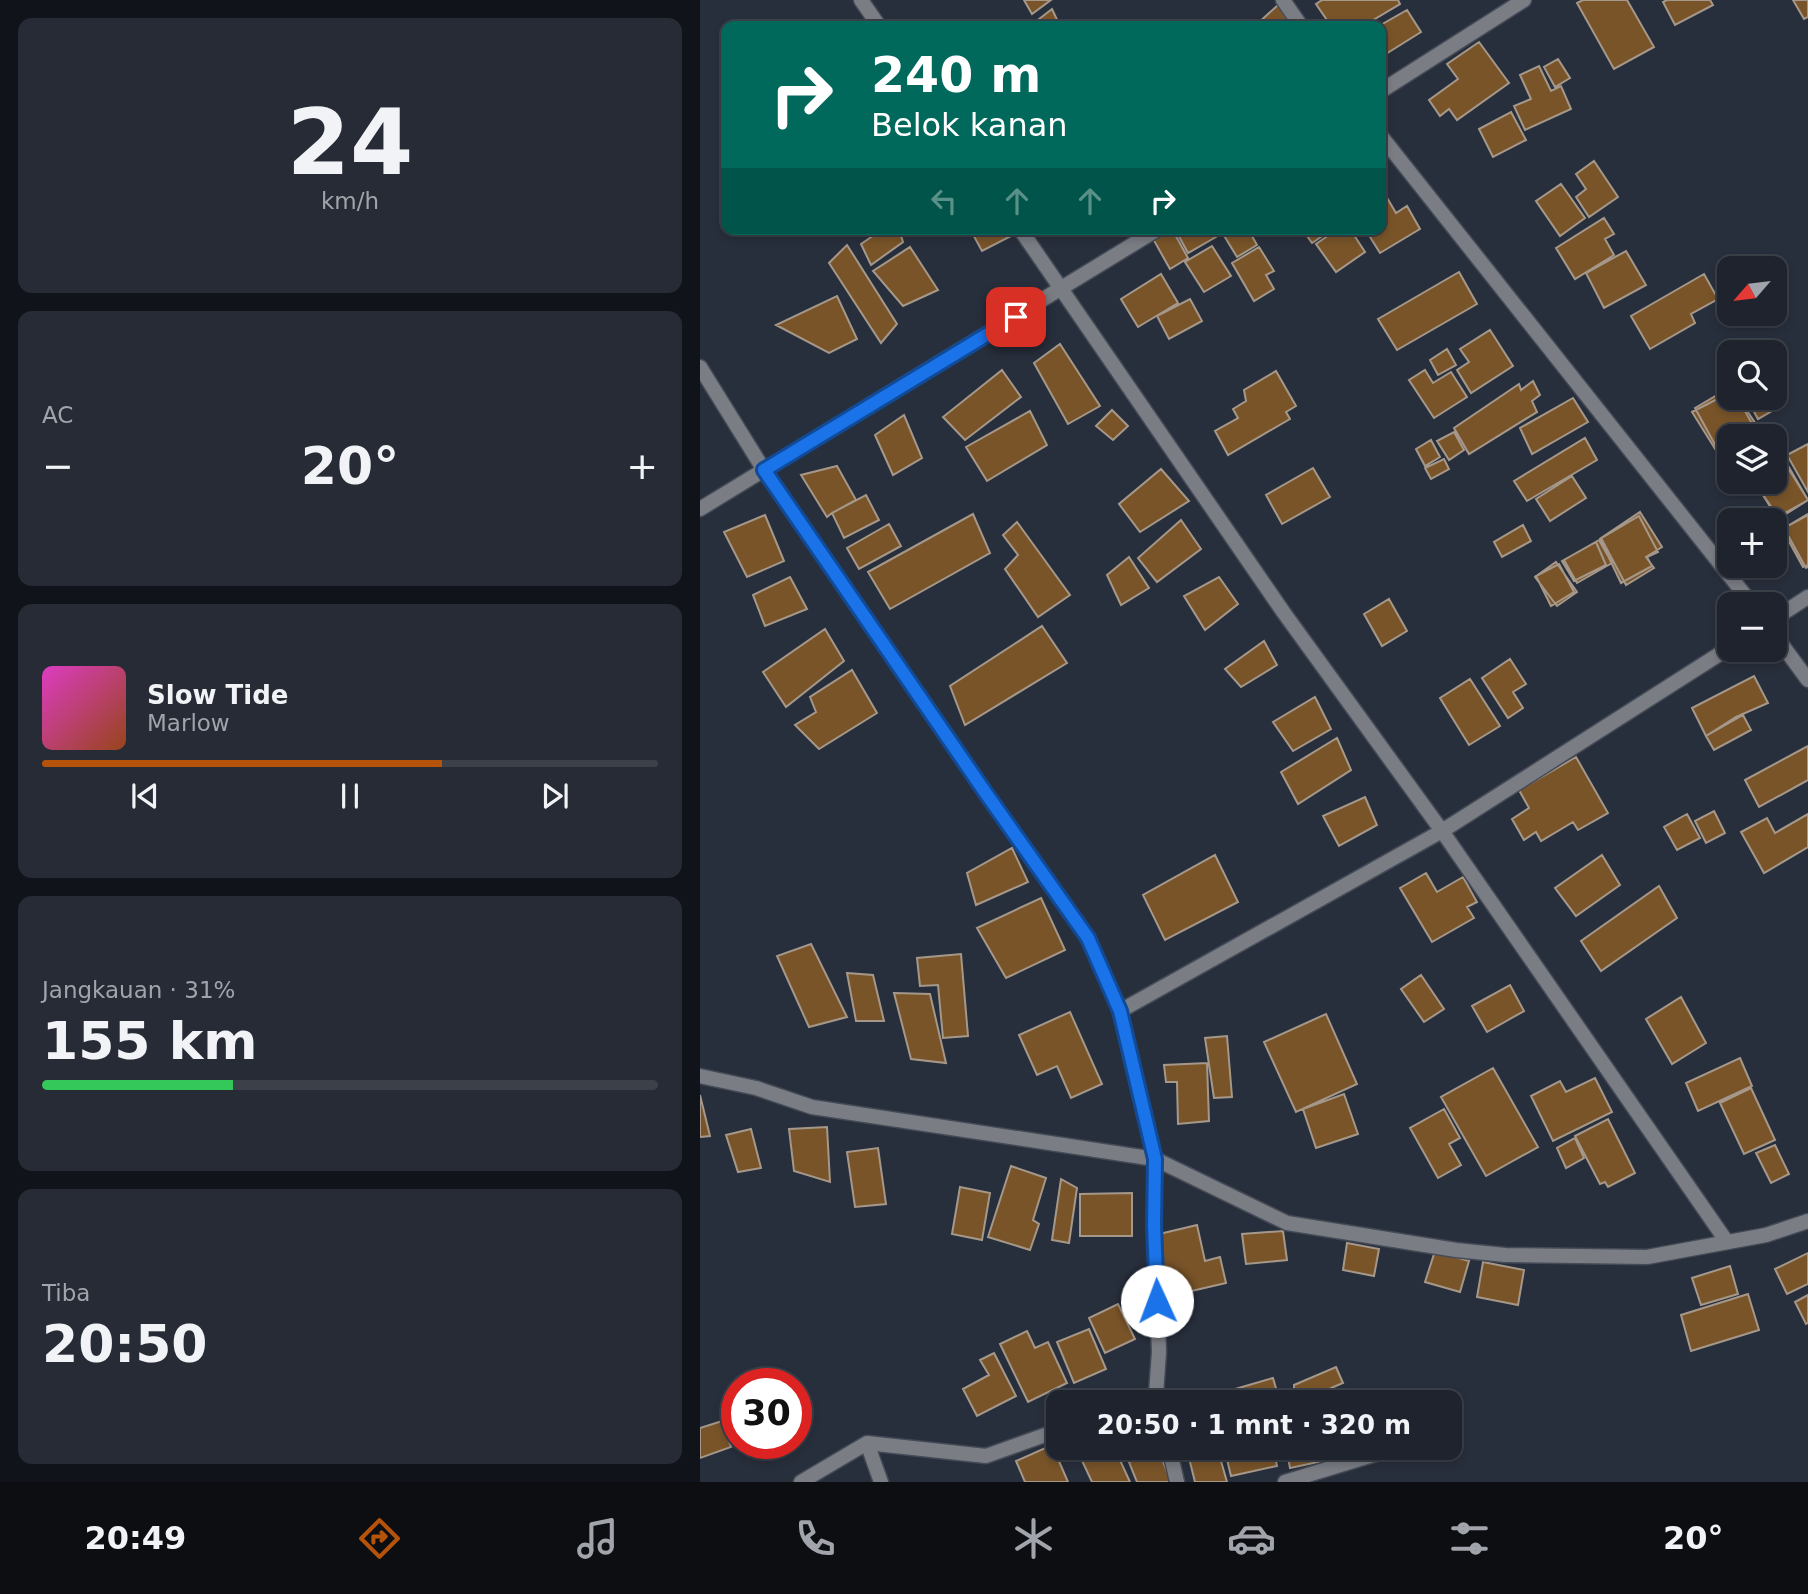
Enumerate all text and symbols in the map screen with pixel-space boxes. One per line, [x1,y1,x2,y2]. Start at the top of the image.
text: 240 m [871,47,1041,104]
icon: right [756,49,847,140]
text: 24 [287,90,413,195]
text: Belok kanan [871,106,1068,144]
icon: left [925,182,963,220]
icon: ahead [998,182,1036,220]
icon: ahead [1071,182,1109,220]
icon: right [1144,182,1182,220]
text: km/h [321,188,379,214]
north arrow [1717,256,1787,326]
map controls [1717,256,1787,662]
pin [986,287,1046,347]
icon: arrive [997,298,1035,336]
button: search [1717,340,1787,410]
text: AC [42,402,73,428]
button: layers [1717,424,1787,494]
text: 20° [301,436,399,496]
text: − [42,444,74,488]
text: + [626,444,658,488]
button: + [1717,508,1787,578]
button: − [1717,592,1787,662]
text: Slow Tide [147,680,288,710]
text: Marlow [147,710,230,736]
icon: previous [126,777,164,815]
icon: pause [331,777,369,815]
icon: next [536,777,574,815]
text: Jangkauan · 31% [42,977,235,1003]
text: 155 km [42,1011,257,1071]
position arrow [1120,1264,1194,1338]
text: Tiba [42,1280,90,1306]
text: 20:50 [42,1314,208,1374]
speed limit sign: 30 [721,1368,812,1459]
text: 20:50 · 1 mnt · 320 m [1097,1410,1411,1440]
icon: directions [355,1514,404,1563]
icon: music [573,1514,622,1563]
icon: phone [791,1514,840,1563]
icon: climate [1009,1514,1058,1563]
icon: car [1227,1514,1276,1563]
icon: filters [1445,1514,1494,1563]
text: 20:49 [84,1519,186,1557]
text: 20° [1663,1519,1723,1557]

